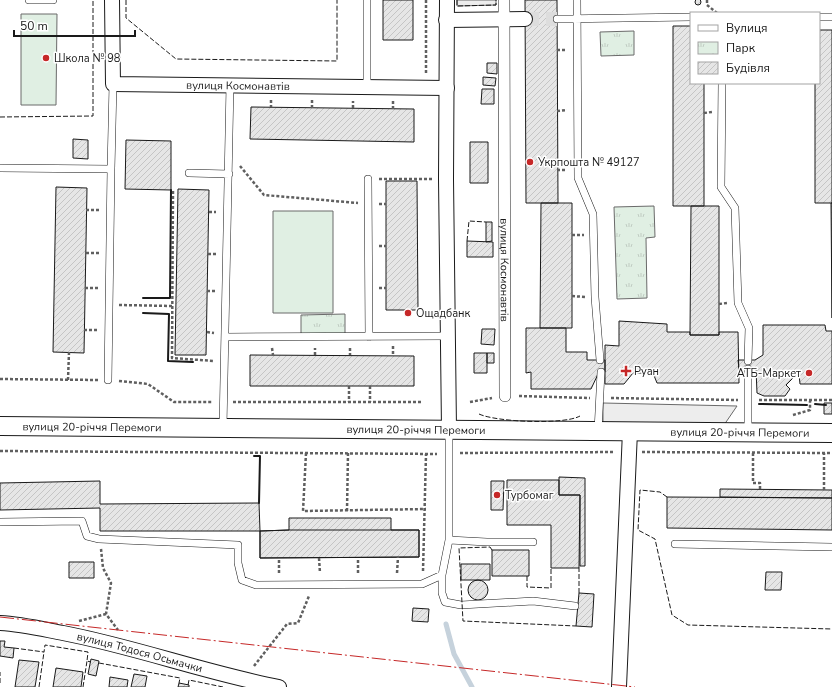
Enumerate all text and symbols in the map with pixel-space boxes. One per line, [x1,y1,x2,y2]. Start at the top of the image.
scale bar [14,12,135,38]
legend [690,12,820,84]
text: 50 m [20,18,48,34]
text: Вулиця [726,20,768,36]
text: Парк [726,40,756,56]
place label: Школа № 98 [54,51,121,66]
marker: Школа № 98 [41,53,51,63]
text: Будівля [726,60,770,76]
street label: вулиця Космонавтів [186,77,290,94]
place label: Укрпошта № 49127 [537,155,640,170]
marker: Укрпошта № 49127 [525,157,535,167]
street label: вулиця Космонавтів [497,218,512,322]
place label: Ощадбанк [416,306,471,321]
marker: Ощадбанк [403,308,413,318]
place label: Руан [634,364,659,379]
marker: Руан [621,366,631,376]
place label: АТБ-Маркет [737,366,801,381]
marker: АТБ-Маркет [804,368,814,378]
street label: вулиця 20-річчя Перемоги [22,419,162,435]
street label: вулиця 20-річчя Перемоги [346,421,486,438]
street label: вулиця 20-річчя Перемоги [670,424,810,440]
place label: Турбомаг [505,488,554,503]
marker: Турбомаг [492,490,502,500]
street label: вулиця Тодося Осьмачки [76,629,204,676]

